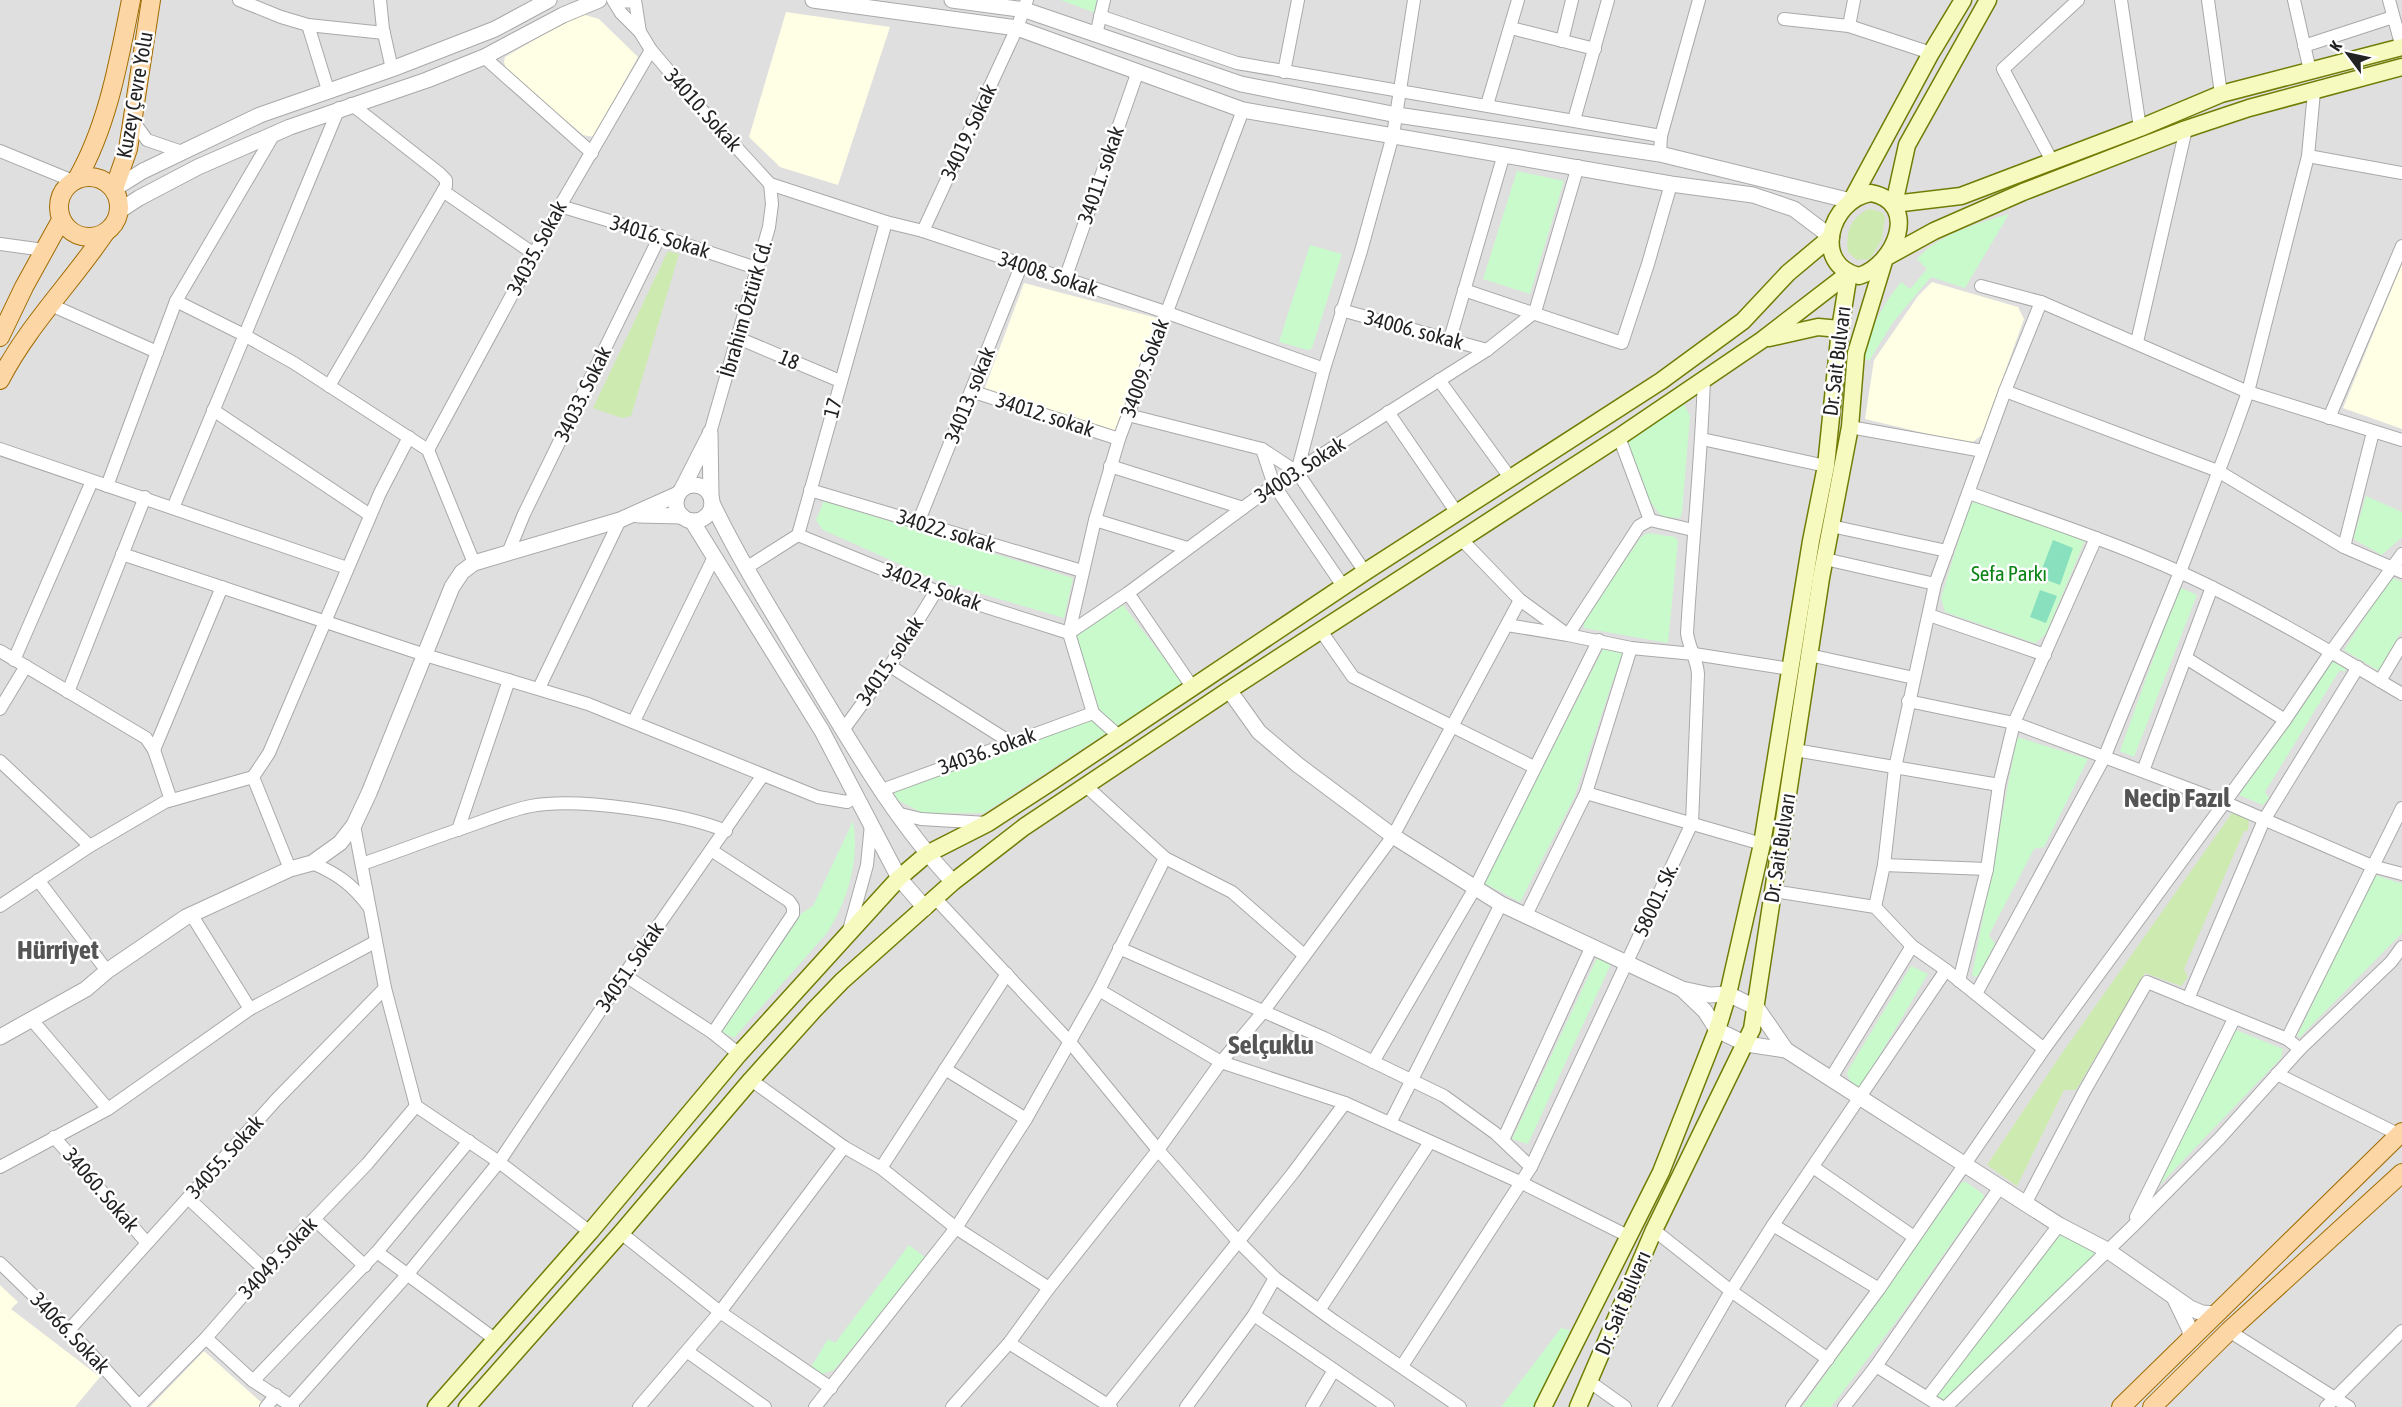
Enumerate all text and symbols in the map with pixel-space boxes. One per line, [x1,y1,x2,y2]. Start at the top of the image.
north arrow [2318,24,2378,84]
street label: Kuzey Çevre Yolu [111,30,157,160]
text: K [2326,38,2345,54]
street label: 34010. Sokak [660,63,747,156]
street label: 34019. Sokak [935,80,1001,183]
street label: 34011. sokak [1072,123,1128,227]
street label: 34035. Sokak [501,196,571,299]
street label: 34016. Sokak [608,210,713,263]
street label: İbrahim Öztürk Cd. [714,237,776,380]
street label: 34008. Sokak [996,246,1101,300]
street label: 34006. sokak [1362,304,1466,354]
street label: Dr. Sait Bulvarı [1817,304,1855,417]
street label: 34009. Sokak [1115,315,1173,420]
street label: 34033. Sokak [549,342,615,445]
street label: 34013. sokak [939,343,999,446]
street label: 18 [776,344,803,374]
street label: 34012. sokak [993,387,1097,441]
street label: 17 [818,395,846,420]
street label: 34003. Sokak [1250,431,1349,507]
street label: 34022. sokak [894,504,998,556]
street label: 34024. Sokak [880,557,985,615]
park label: Sefa Parkı [1971,561,2047,585]
street label: 34015. sokak [851,612,927,709]
street label: 34036. sokak [935,721,1038,779]
district label: Necip Fazıl [2124,782,2231,813]
street label: Dr. Sait Bulvarı [1758,791,1800,904]
street label: 58001. Sk. [1628,859,1682,940]
street label: 34051. Sokak [590,917,668,1016]
district label: Hürriyet [17,934,99,965]
district label: Selçuklu [1228,1029,1314,1060]
street label: 34055. Sokak [181,1110,268,1203]
street label: 34060. Sokak [59,1143,145,1236]
street label: 34049. Sokak [233,1212,321,1303]
street label: Dr. Sait Bulvarı [1589,1247,1655,1358]
street label: 34066. Sokak [26,1287,115,1378]

